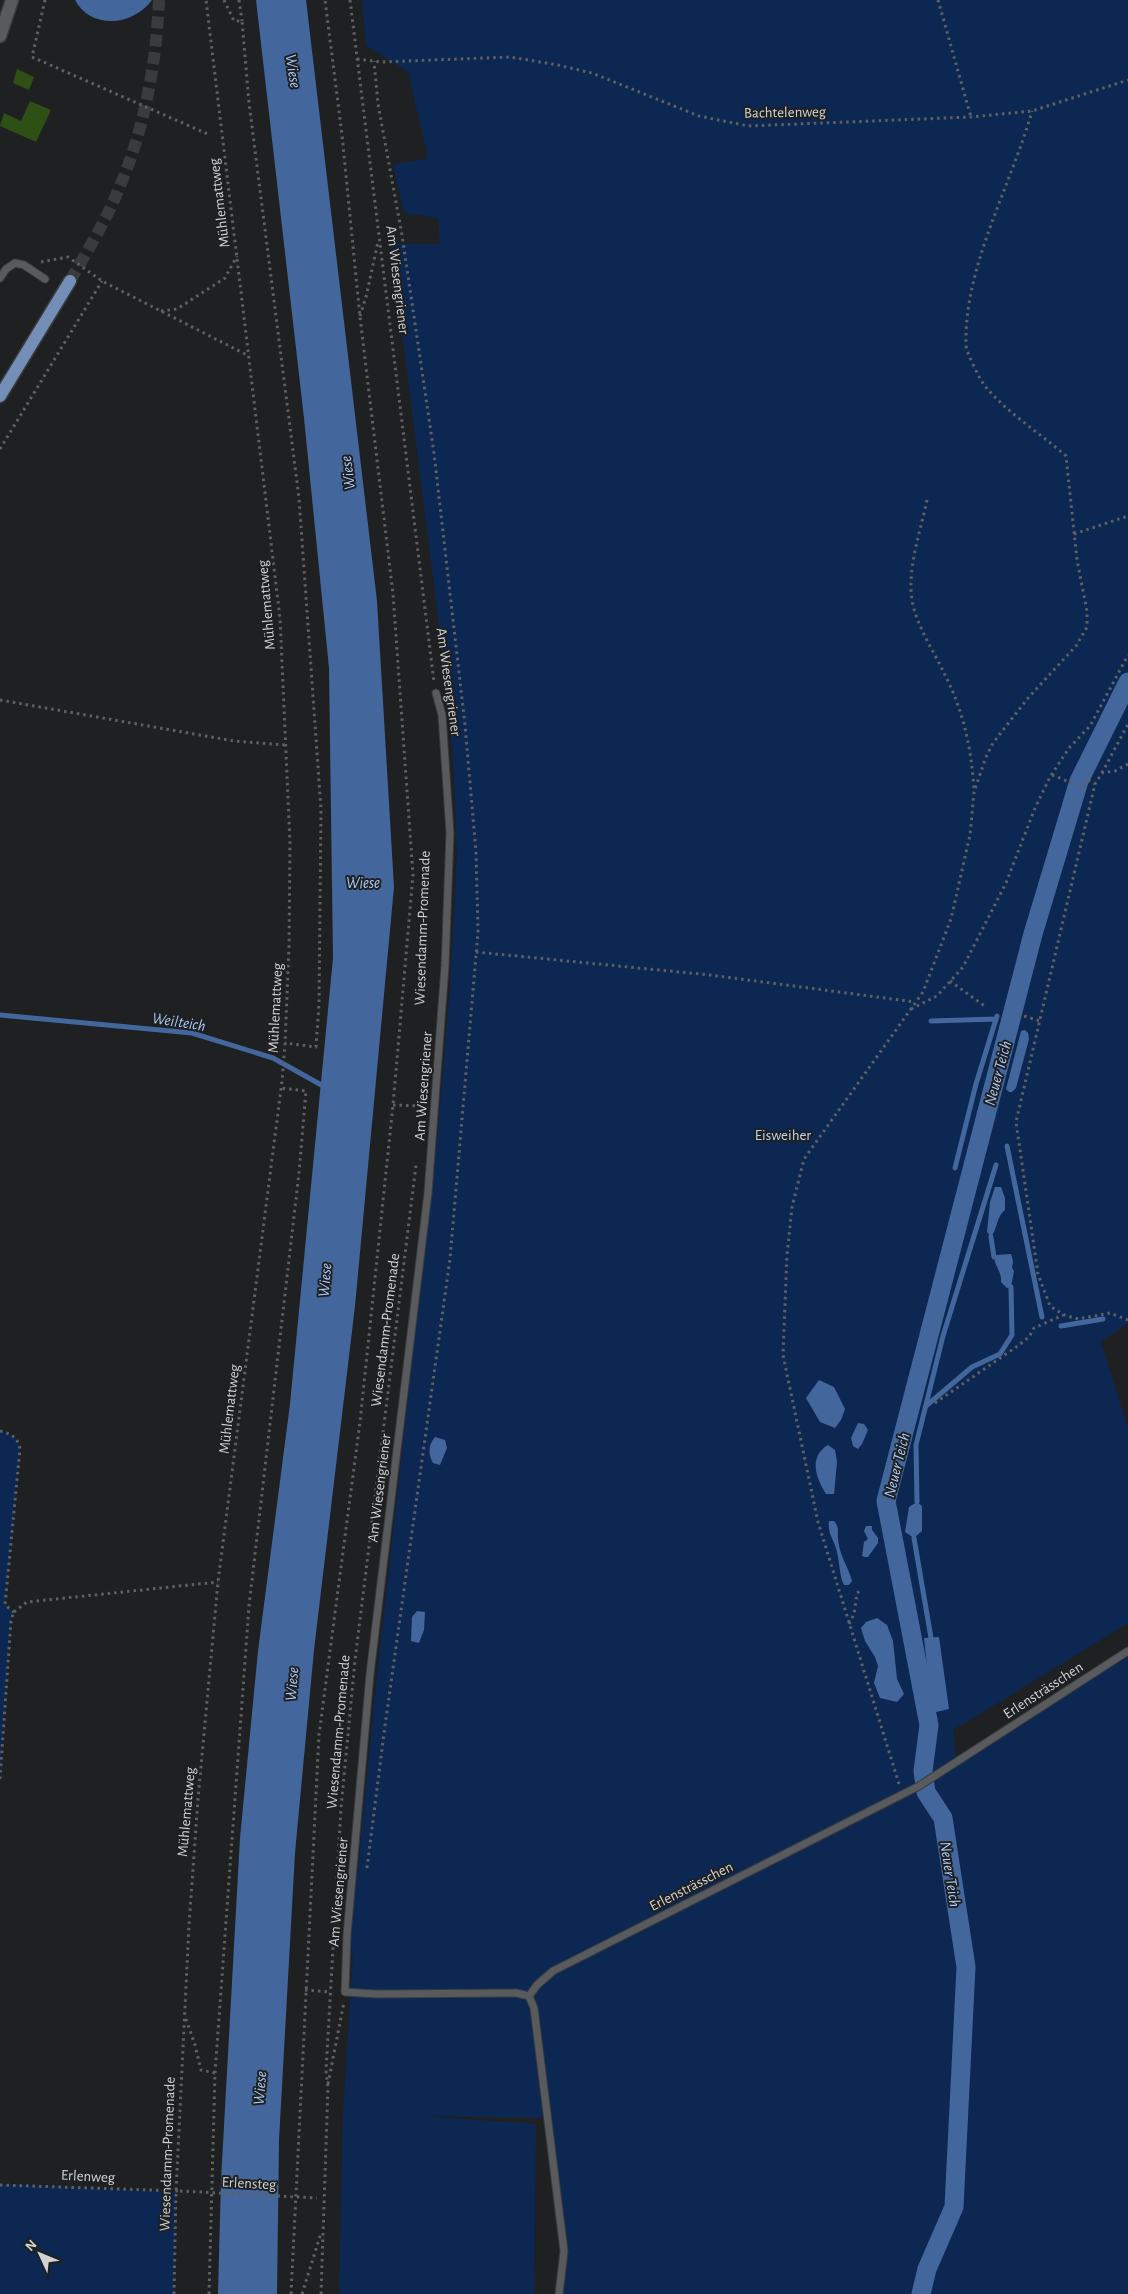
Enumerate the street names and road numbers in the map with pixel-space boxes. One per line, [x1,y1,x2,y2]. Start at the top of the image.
street label: Bachtelenweg [744,104,827,121]
street label: Mühlemattweg [206,157,232,249]
street label: Am Wiesengriener [383,225,412,335]
street label: Mühlemattweg [255,559,278,650]
street label: Am Wiesengriener [433,627,464,737]
street label: Wiesendamm-Promenade [412,850,433,1006]
street label: Mühlemattweg [266,962,285,1053]
street label: Am Wiesengriener [412,1031,435,1141]
street label: Wiesendamm-Promenade [369,1252,402,1408]
street label: Mühlemattweg [217,1363,243,1455]
street label: Am Wiesengriener [365,1433,394,1543]
street label: Wiesendamm-Promenade [324,1654,353,1810]
street label: Erlensträsschen [1001,1659,1086,1722]
street label: Mühlemattweg [175,1766,198,1858]
street label: Am Wiesengriener [326,1837,351,1947]
street label: Erlensträsschen [647,1859,735,1914]
street label: Wiesendamm-Promenade [157,2076,178,2232]
street label: Erlenweg [61,2168,116,2185]
street label: Erlensteg [221,2175,277,2192]

